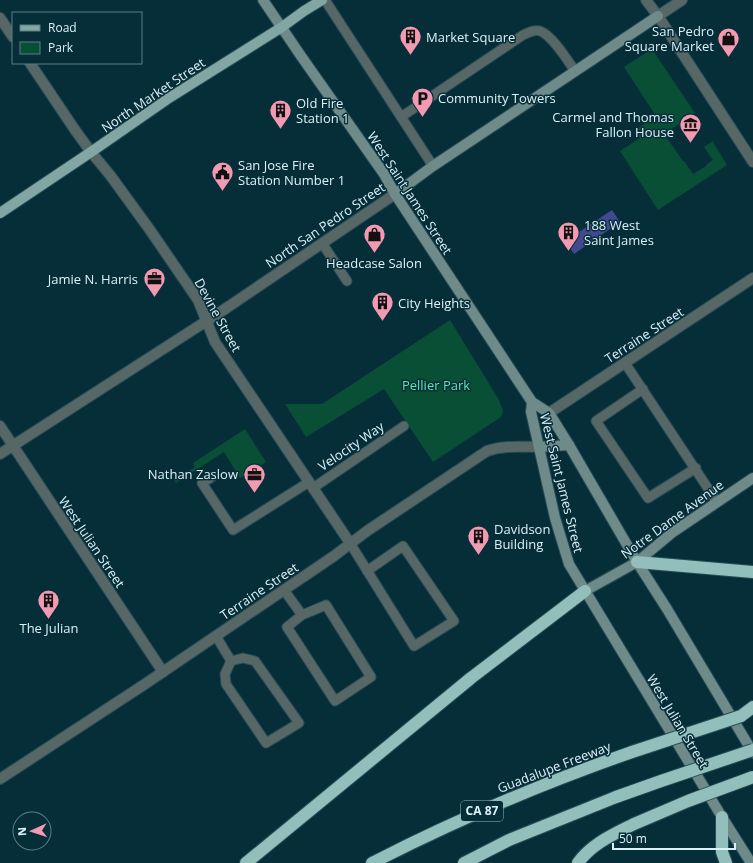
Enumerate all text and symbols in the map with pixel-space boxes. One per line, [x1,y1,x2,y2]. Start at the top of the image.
legend [12,12,142,64]
text: Road [48,19,77,36]
place label: San Pedro Square Market [625,22,714,55]
building icon: Market Square [397,24,423,57]
shop icon: San Pedro Square Market [716,25,742,58]
place label: Market Square [426,28,515,46]
text: Park [48,39,74,56]
street label: North Market Street [98,53,209,136]
parking icon: Community Towers [409,85,435,118]
place label: Community Towers [438,89,556,107]
place label: Old Fire Station 1 [296,94,350,127]
building icon: Old Fire Station 1 [267,97,293,130]
place label: Carmel and Thomas Fallon House [552,108,674,141]
museum icon: Carmel and Thomas Fallon House [677,111,703,144]
street label: West Saint James Street [363,128,457,258]
place label: San Jose Fire Station Number 1 [238,156,345,189]
public building icon: San Jose Fire Station Number 1 [210,159,236,192]
street label: North San Pedro Street [262,178,389,272]
place label: 188 West Saint James [584,216,654,249]
building icon: 188 West Saint James [555,219,581,252]
shop icon: Headcase Salon [361,222,387,255]
place label: Headcase Salon [326,254,422,272]
office icon: Jamie N. Harris [141,266,167,299]
place label: Jamie N. Harris [46,270,138,288]
street label: Devine Street [190,275,246,355]
building icon: City Heights [370,290,396,323]
place label: City Heights [398,294,470,312]
street label: Terraine Street [601,303,687,367]
park label: Pellier Park [402,376,470,394]
street label: West Saint James Street [536,411,588,555]
street label: Velocity Way [314,417,388,475]
office icon: Nathan Zaslow [241,461,267,494]
place label: Nathan Zaslow [148,465,238,483]
street label: Notre Dame Avenue [617,476,727,562]
street label: West Julian Street [55,493,129,591]
place label: Davidson Building [494,520,550,553]
building icon: Davidson Building [466,523,492,556]
street label: Terraine Street [216,558,302,624]
building icon: The Julian [36,587,62,620]
place label: The Julian [19,619,79,637]
street label: West Julian Street [643,671,713,772]
street label: Guadalupe Freeway [495,737,614,797]
road number: CA 87 [461,801,503,821]
north arrow [12,811,52,851]
scale bar [613,825,735,851]
text: N [14,827,29,836]
text: 50 m [619,830,647,847]

